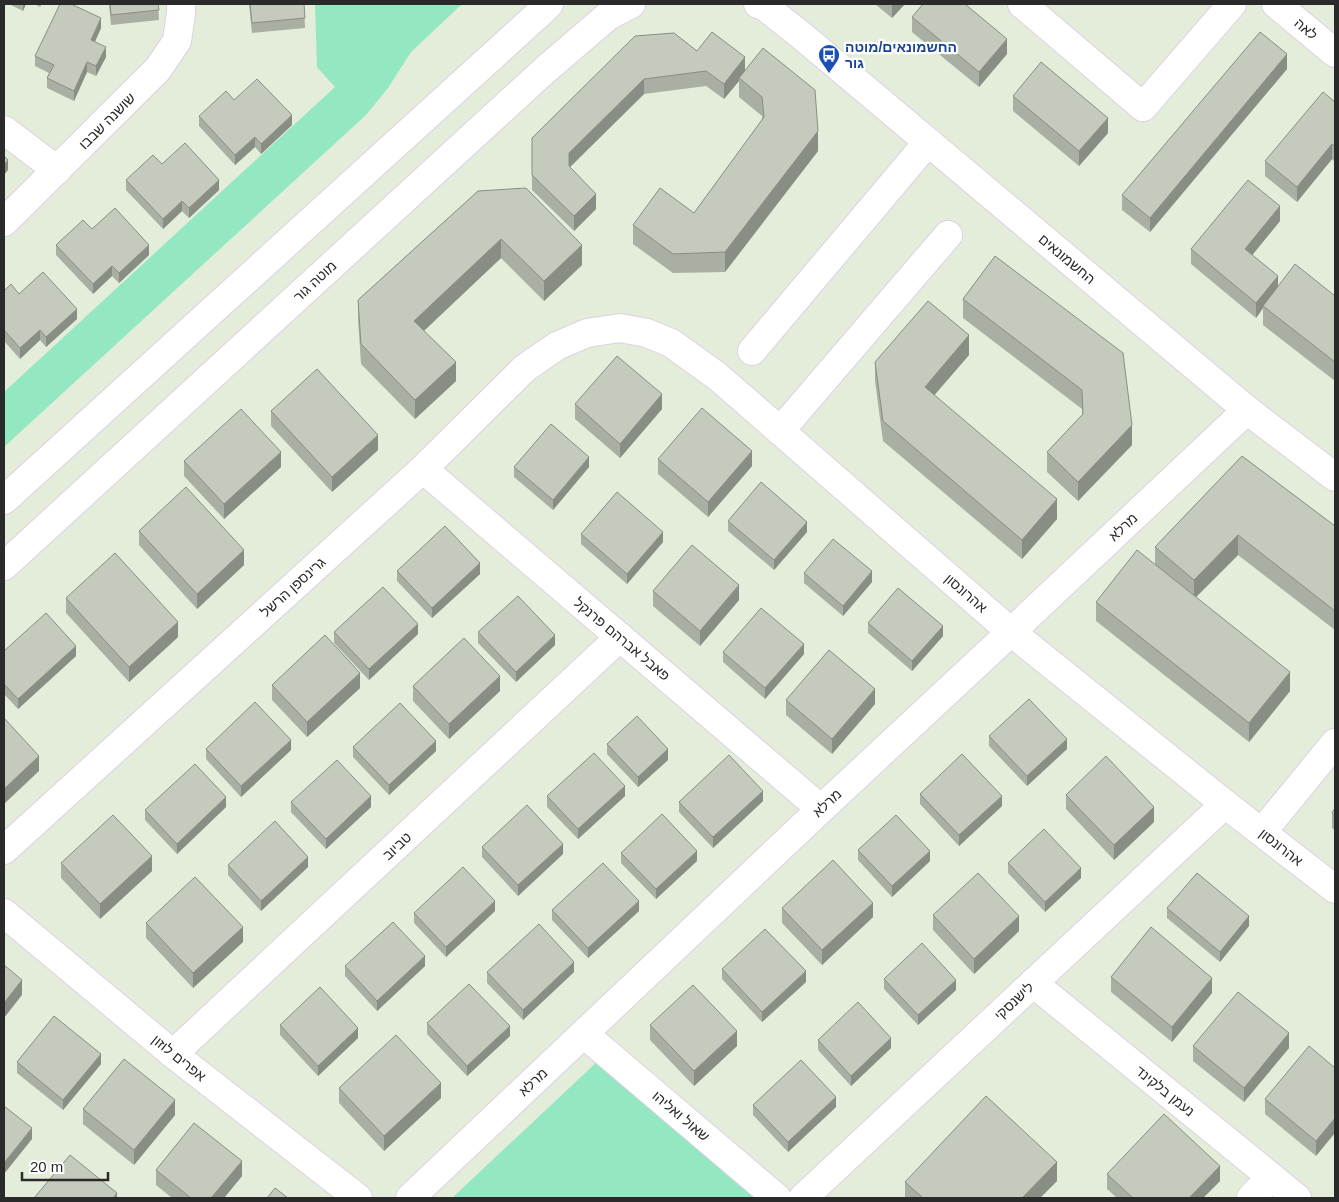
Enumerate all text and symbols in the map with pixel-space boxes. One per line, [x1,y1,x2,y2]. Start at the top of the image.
street label: לאה [1291,15,1321,43]
place label: החשמונאים/מוטה גור [845,39,957,71]
bus stop icon: החשמונאים/מוטה גור [817,43,841,74]
street label: שושנה שבבו [76,90,138,152]
street label: החשמונאים [1036,231,1098,287]
street label: מוטה גור [290,257,340,305]
street label: מרלא [1105,510,1141,544]
street label: גרינספן הרשל [257,554,329,620]
street label: אהרונסון [942,570,991,616]
street label: פאבל אברהם פרנקל [571,594,673,684]
street label: מרלא [809,786,845,820]
street label: אהרונסון [1256,825,1306,869]
street label: טביוב [379,829,415,863]
street label: לישנסקי [991,979,1037,1023]
street label: אפרים לוזון [149,1032,209,1085]
street label: נעמן בלקינד [1132,1062,1198,1120]
street label: מרלא [515,1065,551,1099]
street label: שאול ואליהו [649,1088,713,1144]
scale bar [22,1150,109,1182]
text: 20 m [30,1158,63,1175]

